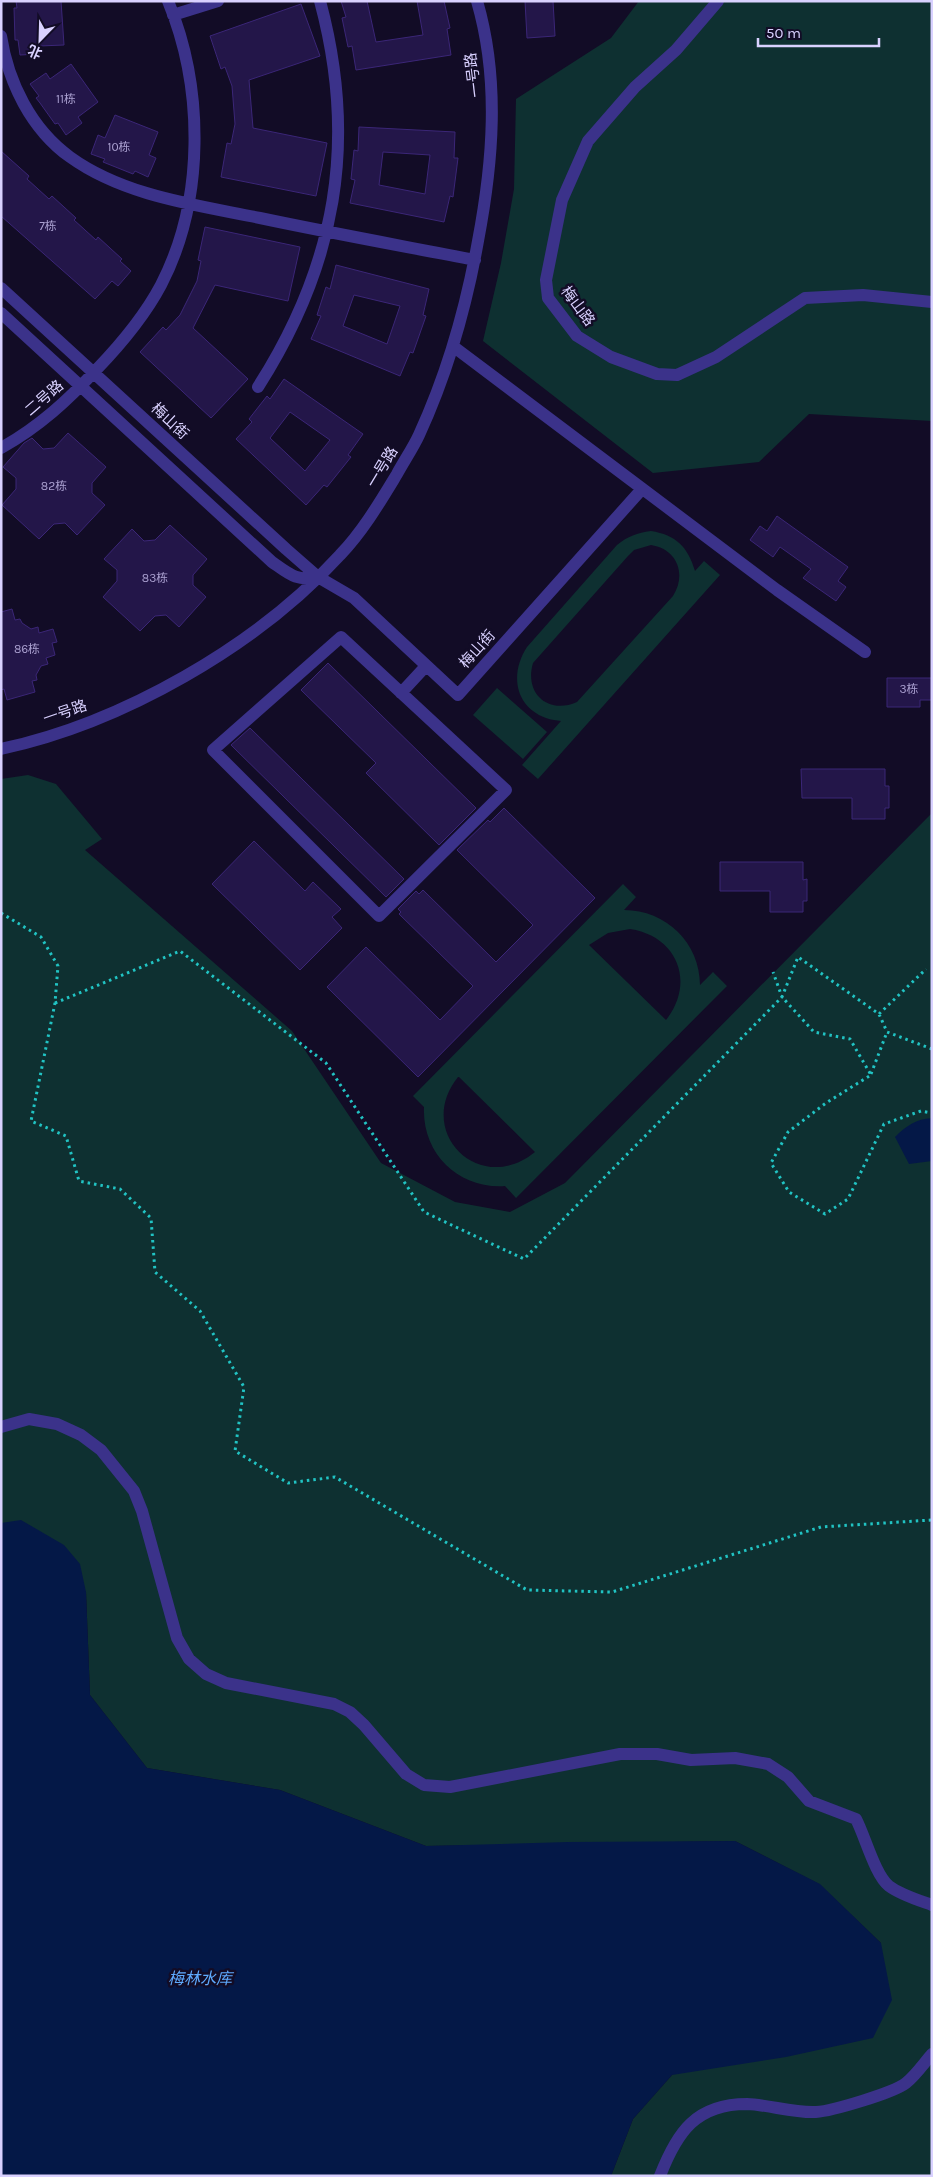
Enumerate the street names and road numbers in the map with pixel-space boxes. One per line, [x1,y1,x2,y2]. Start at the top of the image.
street label: 一号路 [461,52,485,98]
street label: 梅山路 [557,283,599,329]
street label: 二号路 [21,376,67,420]
street label: 梅山街 [147,399,193,443]
street label: 一号路 [363,443,401,491]
street label: 梅山街 [455,626,499,672]
street label: 一号路 [41,696,89,728]

